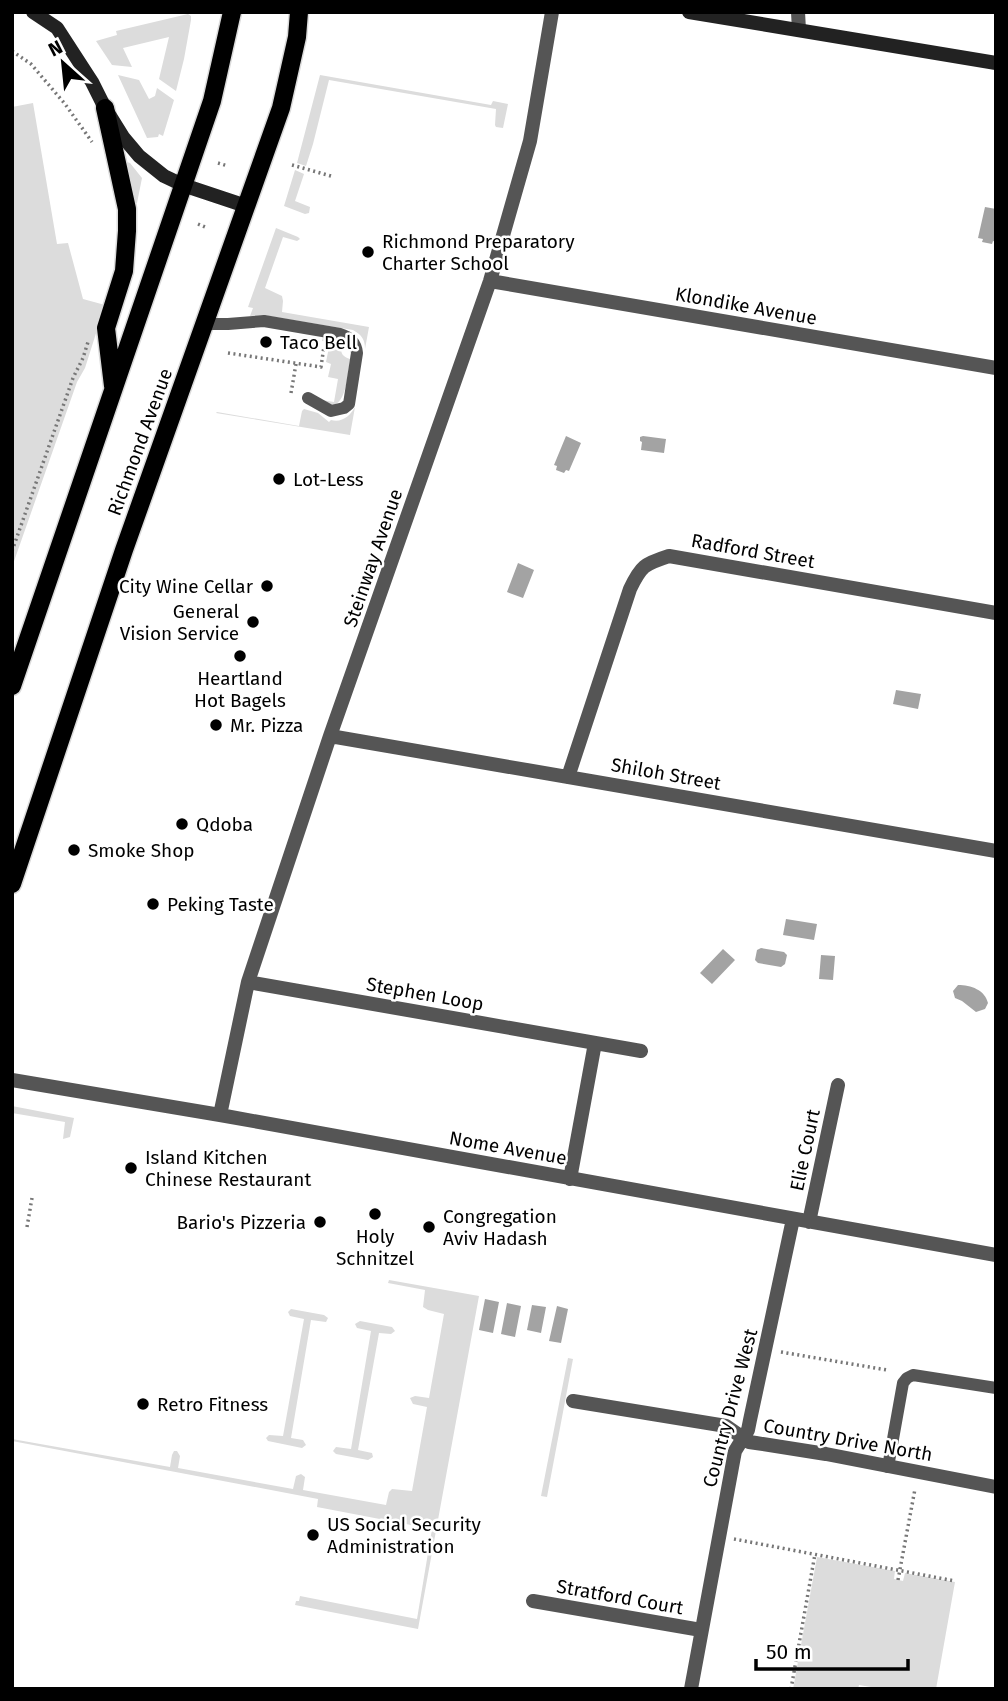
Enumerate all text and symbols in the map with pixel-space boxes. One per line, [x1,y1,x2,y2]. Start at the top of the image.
north arrow [28,28,98,98]
text: N [45,35,66,61]
place label: Richmond Preparatory Charter School [382,230,575,275]
marker: Richmond Preparatory Charter School [360,244,376,260]
street label: Klondike Avenue [673,282,819,330]
place label: Taco Bell [280,331,358,354]
marker: Taco Bell [258,334,274,350]
street label: Richmond Avenue [103,365,177,519]
place label: Lot-Less [293,468,364,491]
marker: Lot-Less [271,471,287,487]
street label: Steinway Avenue [339,486,407,630]
street label: Radford Street [689,529,817,573]
place label: City Wine Cellar [119,575,254,598]
marker: City Wine Cellar [259,578,275,594]
place label: General Vision Service [120,600,239,645]
marker: General Vision Service [245,614,261,630]
marker: Heartland Hot Bagels [232,648,248,664]
place label: Heartland Hot Bagels [194,667,286,712]
place label: Mr. Pizza [230,714,303,737]
marker: Mr. Pizza [208,717,224,733]
street label: Shiloh Street [609,753,723,795]
place label: Qdoba [196,813,253,836]
marker: Qdoba [174,816,190,832]
place label: Smoke Shop [88,839,195,862]
marker: Smoke Shop [66,842,82,858]
place label: Peking Taste [167,893,274,916]
marker: Peking Taste [145,896,161,912]
street label: Stephen Loop [365,972,485,1016]
street label: Elie Court [785,1107,825,1193]
street label: Nome Avenue [447,1126,569,1170]
place label: Island Kitchen Chinese Restaurant [145,1146,311,1191]
marker: Island Kitchen Chinese Restaurant [123,1160,139,1176]
place label: Congregation Aviv Hadash [443,1205,557,1250]
marker: Holy Schnitzel [367,1206,383,1222]
place label: Bario's Pizzeria [176,1211,306,1234]
marker: Bario's Pizzeria [312,1214,328,1230]
marker: Congregation Aviv Hadash [421,1219,437,1235]
place label: Holy Schnitzel [336,1225,414,1270]
street label: Country Drive West [698,1326,762,1490]
place label: Retro Fitness [157,1393,268,1416]
marker: Retro Fitness [135,1396,151,1412]
street label: Country Drive North [762,1414,934,1466]
place label: US Social Security Administration [327,1513,482,1558]
marker: US Social Security Administration [305,1527,321,1543]
street label: Stratford Court [555,1575,685,1619]
scale bar [756,1628,908,1672]
text: 50 m [766,1639,812,1665]

